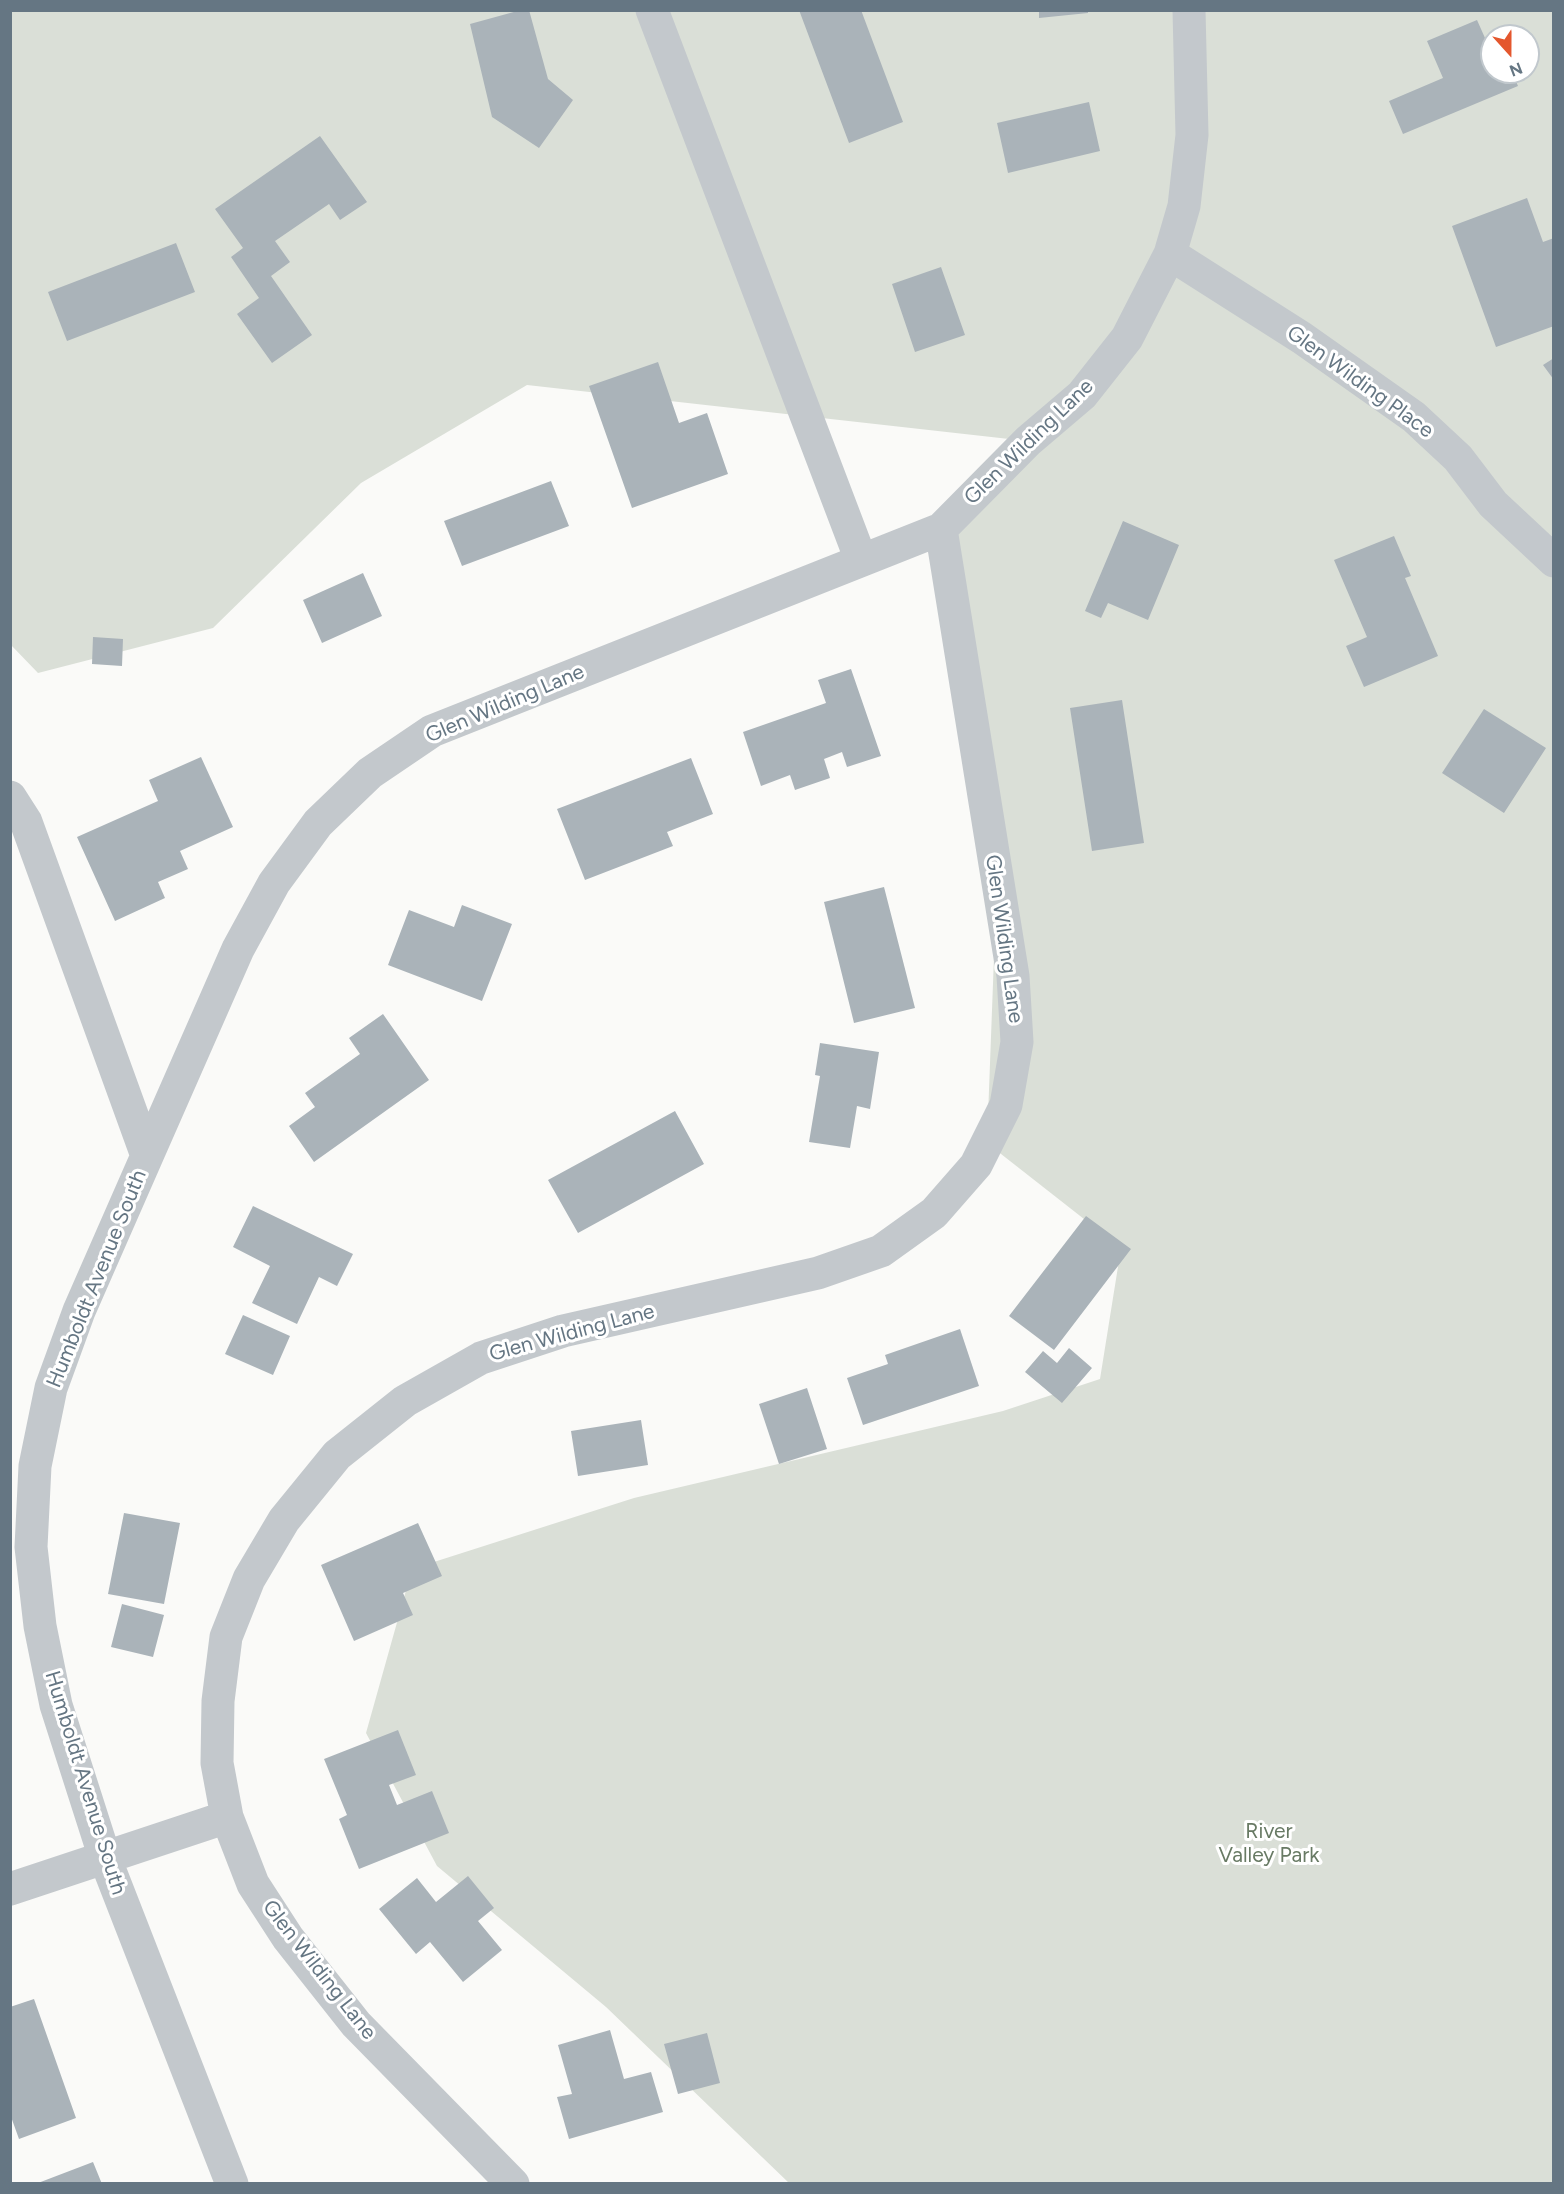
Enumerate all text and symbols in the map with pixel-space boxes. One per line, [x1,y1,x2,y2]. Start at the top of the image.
north arrow [1480,24,1540,84]
text: N [1507,58,1525,80]
street label: Glen Wilding Place [1282,320,1438,444]
street label: Glen Wilding Lane [959,374,1099,510]
street label: Glen Wilding Lane [422,659,588,749]
street label: Glen Wilding Lane [980,853,1028,1025]
street label: Humboldt Avenue South [42,1166,152,1392]
street label: Glen Wilding Lane [487,1299,657,1367]
street label: Humboldt Avenue South [39,1668,131,1898]
park label: River Valley Park [1218,1819,1320,1869]
street label: Glen Wilding Lane [257,1895,381,2045]

